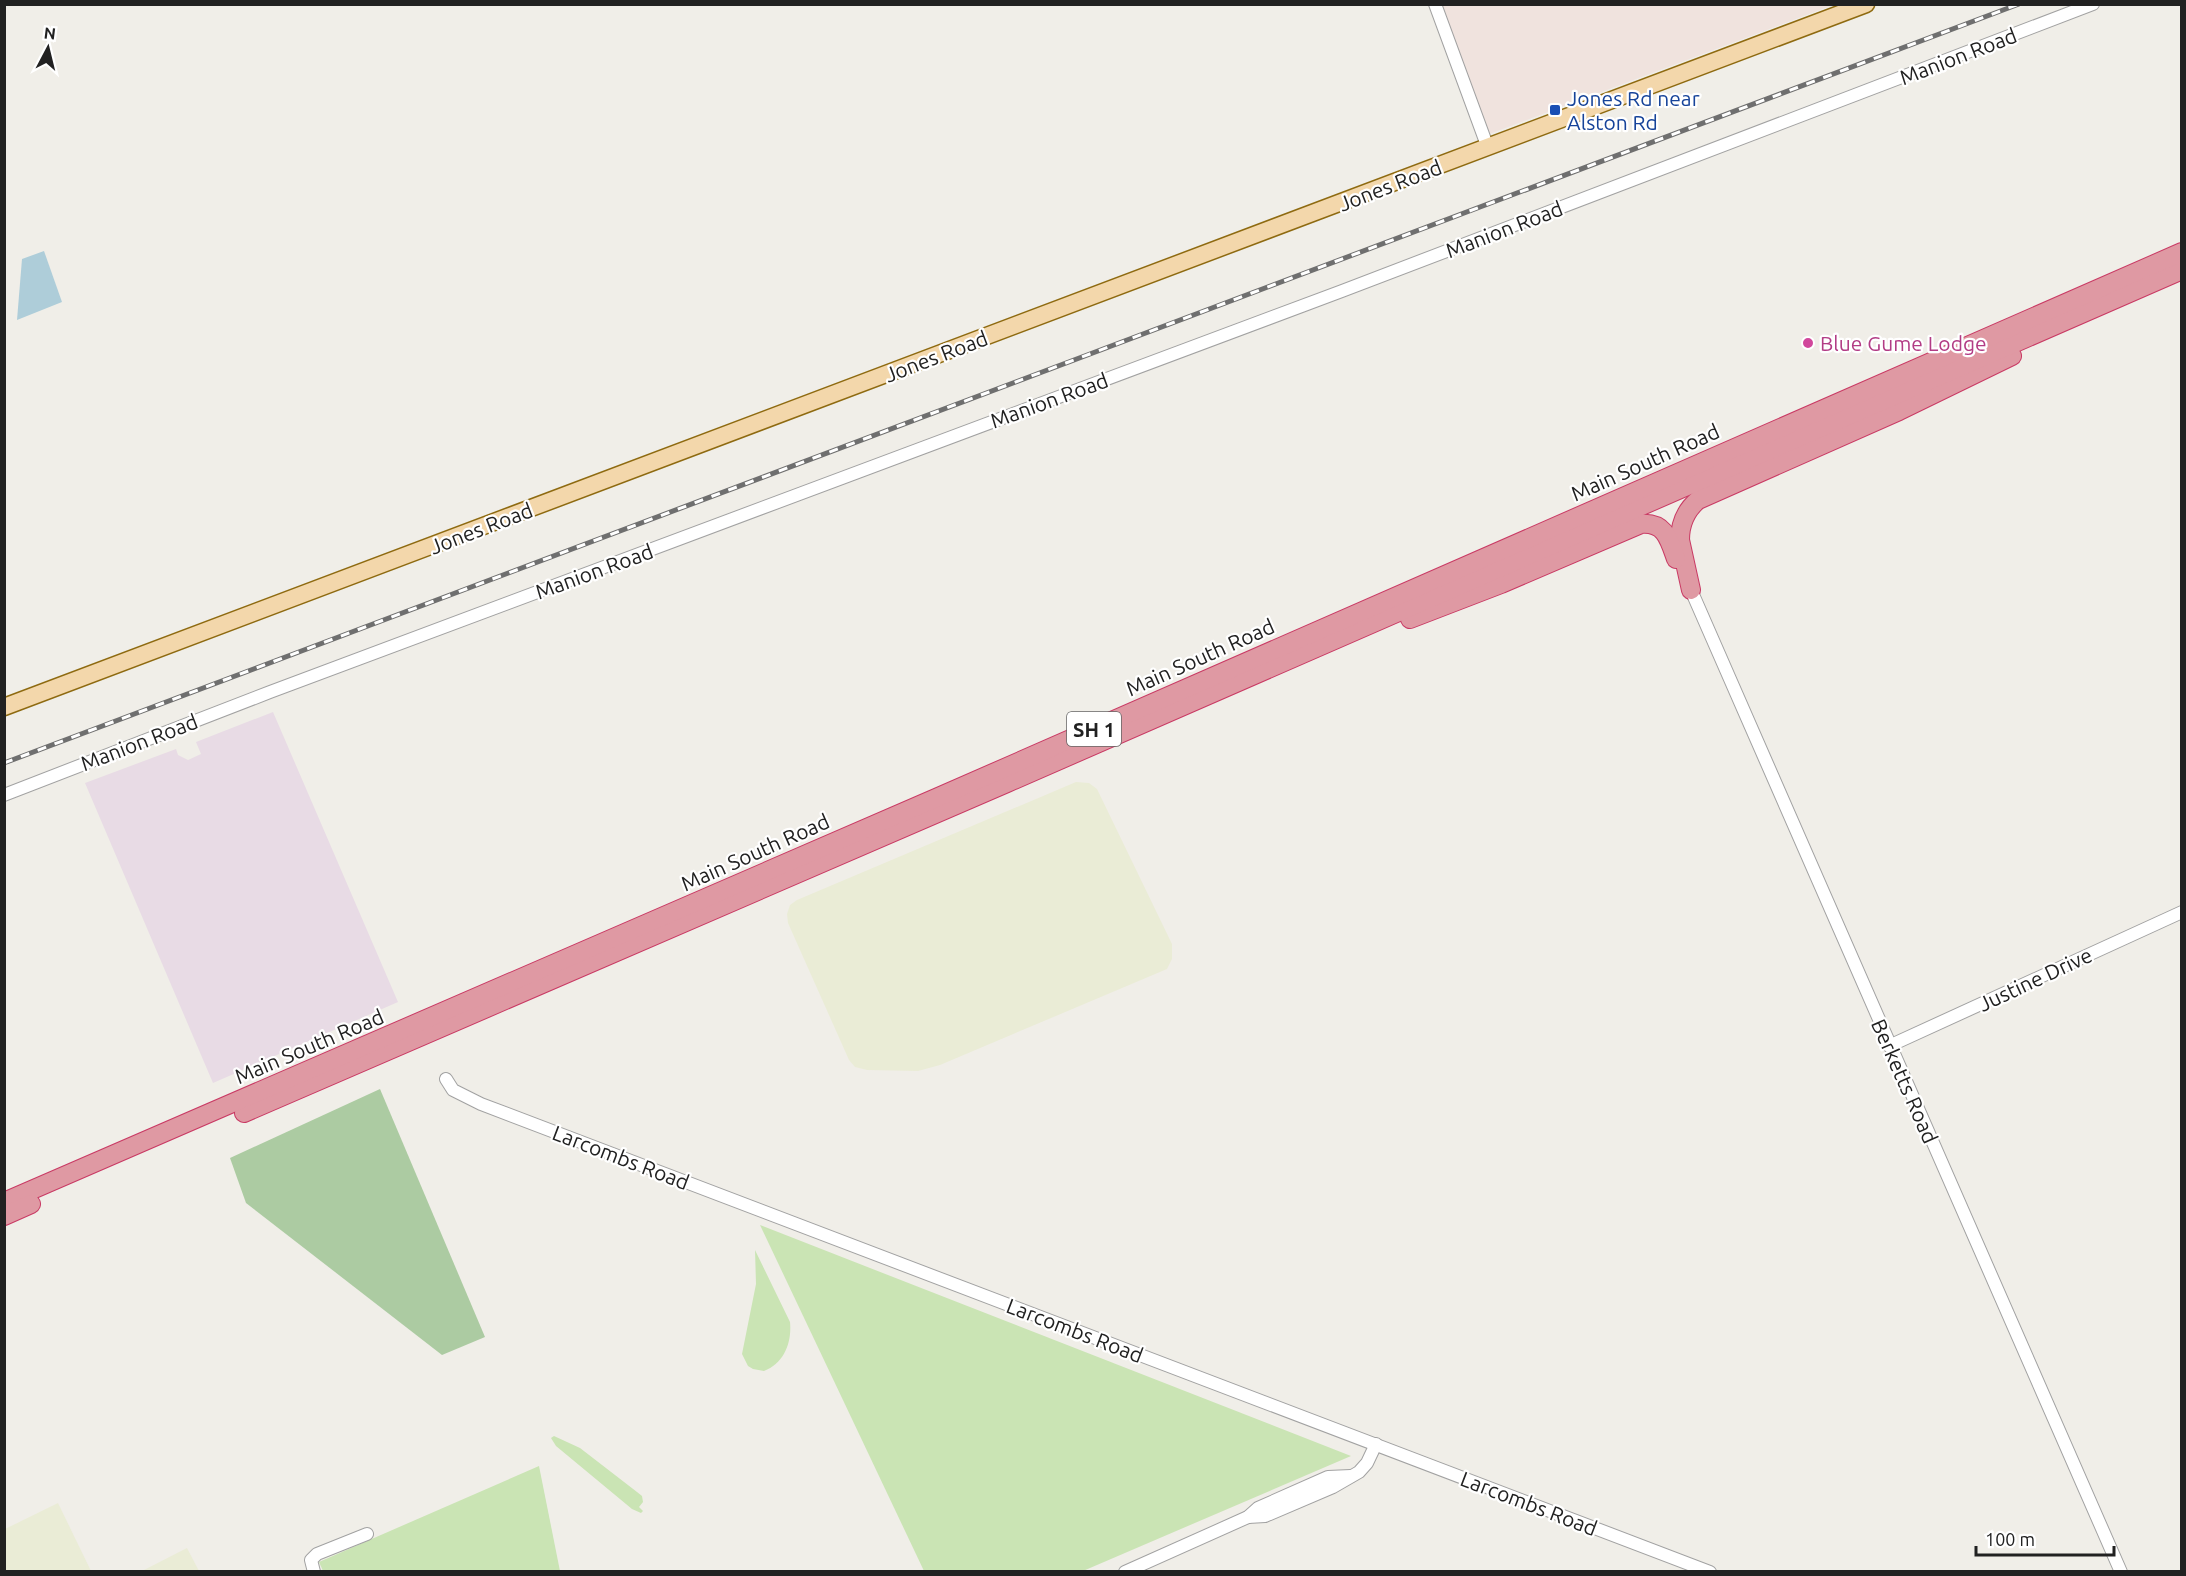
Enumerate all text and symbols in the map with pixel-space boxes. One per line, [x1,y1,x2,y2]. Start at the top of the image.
north arrow [18,18,78,78]
text: N [43,23,57,43]
street label: Manion Road [1896,23,2020,89]
place label: Jones Rd near Alston Rd [1567,86,1700,134]
marker: Jones Rd near Alston Rd [1548,103,1562,117]
street label: Jones Road [1335,154,1445,216]
street label: Manion Road [1442,196,1566,262]
street label: Jones Road [881,325,991,387]
place label: Blue Gume Lodge [1820,331,1987,355]
marker: Blue Gume Lodge [1801,336,1815,350]
street label: Manion Road [987,368,1111,432]
street label: Main South Road [1567,419,1723,505]
street label: Jones Road [426,497,536,559]
street label: Manion Road [532,539,656,603]
street label: Main South Road [1122,614,1278,700]
street label: Manion Road [77,709,201,775]
road number: SH 1 [1067,712,1121,746]
street label: Main South Road [677,809,833,895]
street label: Justine Drive [1974,942,2096,1016]
street label: Main South Road [231,1004,387,1088]
street label: Berketts Road [1867,1015,1943,1147]
street label: Larcombs Road [549,1120,693,1194]
street label: Larcombs Road [1003,1293,1147,1367]
street label: Larcombs Road [1457,1466,1601,1540]
scale bar [1976,1519,2114,1557]
text: 100 m [1985,1529,2035,1549]

